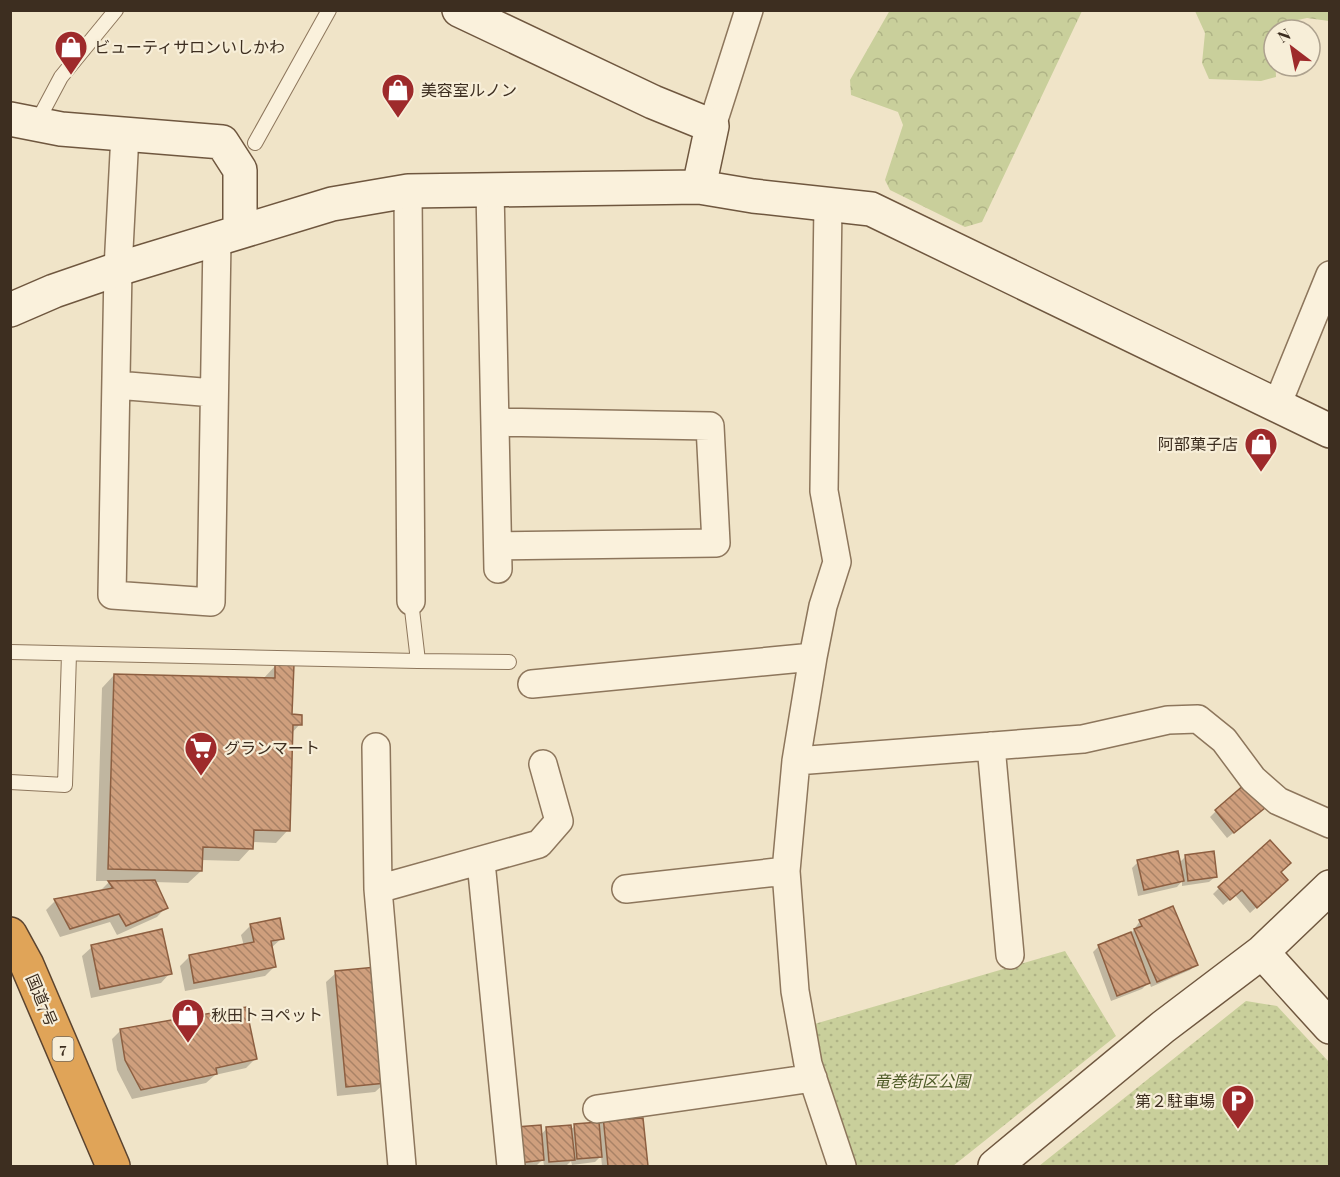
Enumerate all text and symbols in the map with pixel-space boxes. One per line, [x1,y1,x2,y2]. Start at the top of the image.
north arrow [1262,18,1322,78]
text: N [1273,23,1295,47]
shop icon: ビューティサロンいしかわ [53,29,89,76]
place label: ビューティサロンいしかわ [94,36,285,57]
shop icon: 美容室ルノン [380,72,416,119]
place label: 美容室ルノン [421,79,517,100]
shop icon: 阿部菓子店 [1243,426,1279,473]
place label: 阿部菓子店 [1158,433,1238,454]
supermarket icon: グランマート [183,730,219,777]
place label: グランマート [224,737,320,758]
street label: 国道7号 [22,971,63,1029]
shop icon: 秋田トヨペット [170,997,206,1044]
place label: 秋田トヨペット [211,1004,323,1025]
road number: 7 [52,1037,74,1061]
park label: 竜巻街区公園 [874,1070,972,1091]
parking icon: 第２駐車場 [1220,1083,1256,1130]
place label: 第２駐車場 [1135,1090,1215,1111]

